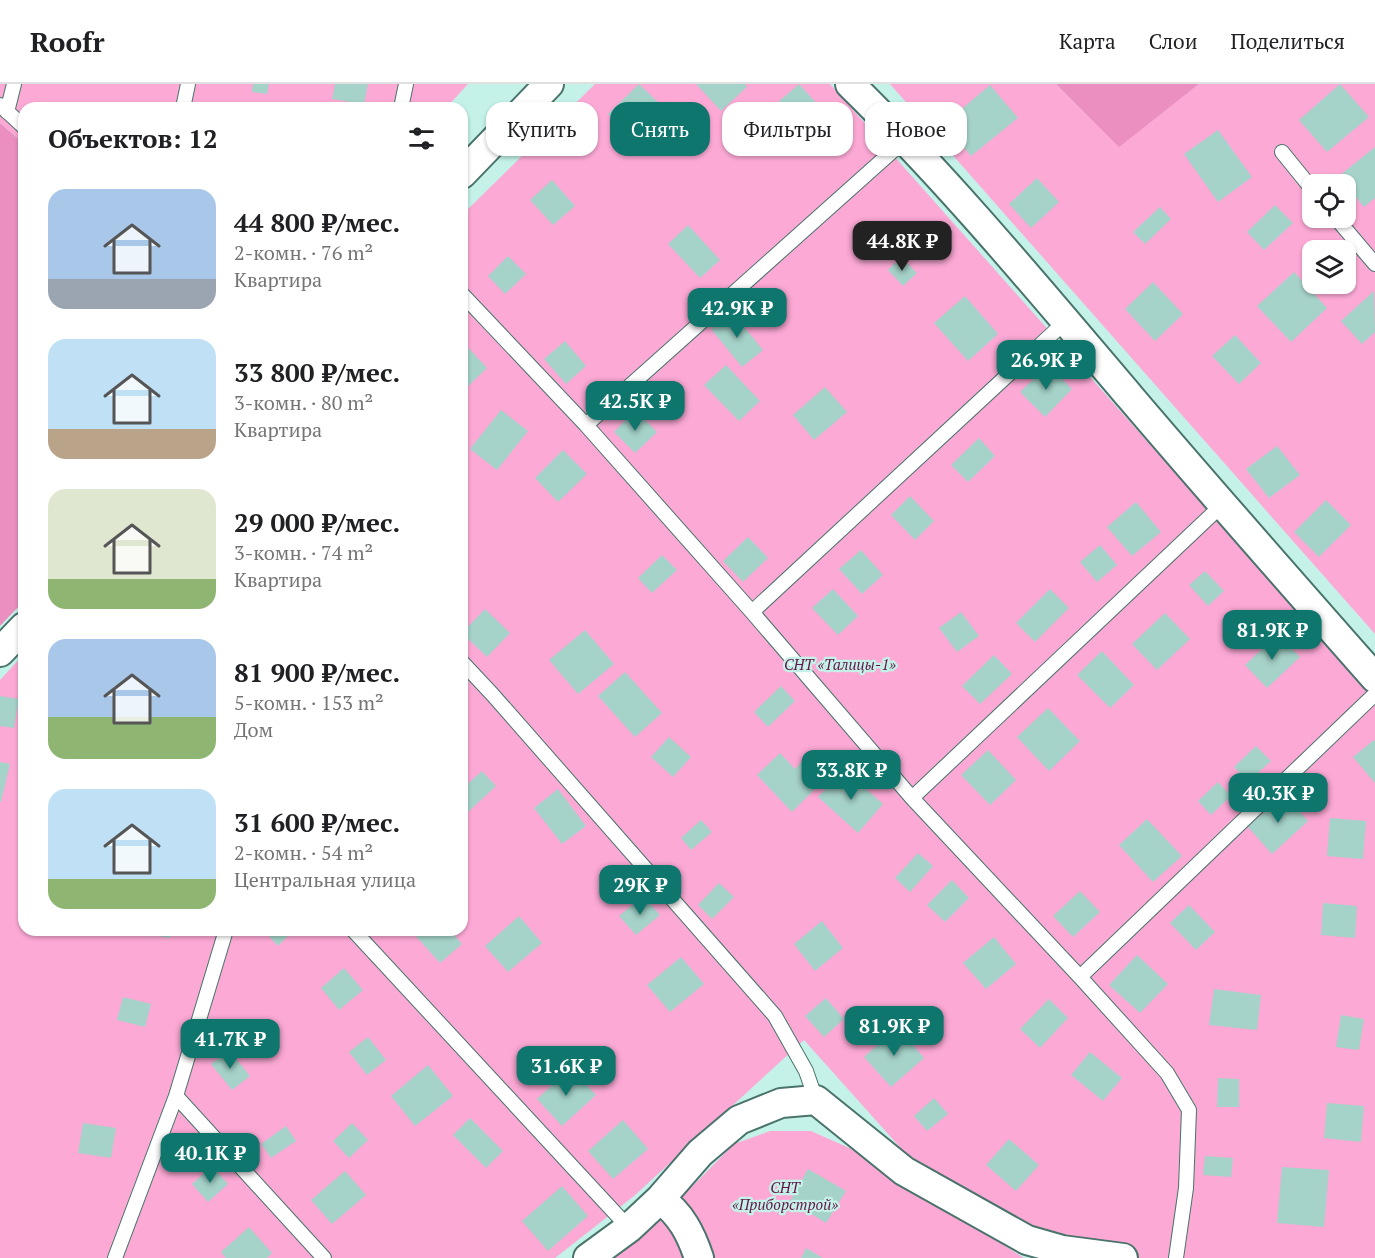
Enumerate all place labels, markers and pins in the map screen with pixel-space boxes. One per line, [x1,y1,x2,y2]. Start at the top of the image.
pin: 44.8K ₽ [847,221,957,272]
pin: 42.9K ₽ [682,288,792,339]
pin: 26.9K ₽ [991,340,1101,391]
pin: 42.5K ₽ [580,381,690,432]
pin: 81.9K ₽ [1217,610,1327,661]
pin: 33.8K ₽ [796,750,906,801]
pin: 40.3K ₽ [1223,773,1333,824]
pin: 29K ₽ [598,865,682,916]
pin: 81.9K ₽ [839,1006,949,1057]
pin: 41.7K ₽ [175,1019,285,1070]
pin: 31.6K ₽ [511,1046,621,1097]
pin: 40.1K ₽ [155,1133,265,1184]

